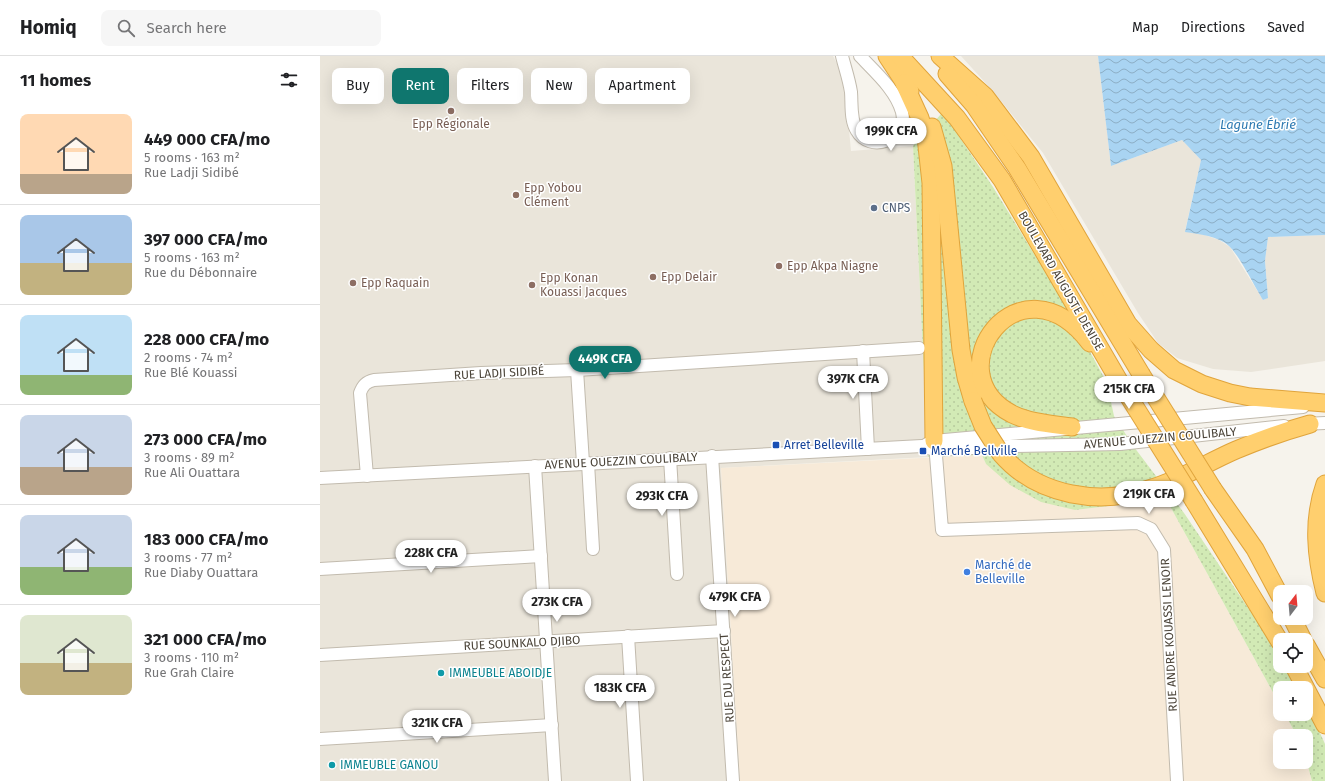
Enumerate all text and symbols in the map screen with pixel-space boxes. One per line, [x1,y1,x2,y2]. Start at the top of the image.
search box [101,10,381,46]
text: Homiq [20,16,77,39]
icon: search [115,17,137,39]
text: Search here [147,19,227,37]
text: Map [1132,19,1159,36]
text: Directions [1181,19,1245,36]
text: Saved [1267,19,1305,36]
chip: Buy [332,68,384,104]
chip: Rent [392,68,449,104]
chip: Filters [457,68,523,104]
chip: New [531,68,587,104]
chip: Apartment [595,68,690,104]
icon: filters [278,69,300,91]
text: 11 homes [20,70,91,91]
marker: Epp Régionale [446,106,456,116]
place label: Epp Régionale [412,117,490,131]
water label: Lagune Ébrié [1220,117,1296,132]
pin: 199K CFA [850,118,932,152]
text: 199K CFA [865,123,917,138]
text: 449 000 CFA/mo [144,129,270,150]
icon: home [52,130,100,178]
text: 5 rooms · 163 m² [144,150,240,165]
text: Rue Ladji Sidibé [144,165,239,180]
place label: Epp Yobou Clément [524,181,582,209]
marker: Epp Yobou Clément [511,190,521,200]
place label: CNPS [882,201,911,215]
marker: CNPS [869,203,879,213]
street label: BOULEVARD AUGUSTE DENISE [1015,209,1107,353]
text: 397 000 CFA/mo [144,229,268,250]
icon: home [52,231,100,279]
text: 5 rooms · 163 m² [144,250,240,265]
place label: Epp Akpa Niagne [787,259,878,273]
marker: Epp Akpa Niagne [774,261,784,271]
text: Rue du Débonnaire [144,265,257,280]
place label: Epp Delair [661,270,717,284]
place label: Epp Konan Kouassi Jacques [540,271,627,299]
marker: Epp Delair [648,272,658,282]
place label: Epp Raquain [361,276,430,290]
marker: Epp Raquain [348,278,358,288]
marker: Epp Konan Kouassi Jacques [527,280,537,290]
text: 228 000 CFA/mo [144,329,269,350]
icon: home [52,331,100,379]
pin: 449K CFA [564,346,646,380]
text: 2 rooms · 74 m² [144,350,233,365]
text: 449K CFA [578,351,632,366]
street label: RUE LADJI SIDIBÉ [453,363,545,382]
text: Rue Blé Kouassi [144,365,237,380]
pin: 397K CFA [812,366,894,400]
text: 397K CFA [827,371,879,386]
pin: 215K CFA [1088,376,1170,410]
text: 215K CFA [1103,381,1155,396]
street label: AVENUE OUEZZIN COULIBALY [1083,424,1237,452]
text: 273 000 CFA/mo [144,429,267,450]
icon: home [52,431,100,479]
place label: Arret Belleville [784,438,864,452]
marker: Arret Belleville [771,440,781,450]
place label: Marché Bellville [931,444,1017,458]
marker: Marché Bellville [918,446,928,456]
text: 3 rooms · 89 m² [144,450,234,465]
street label: AVENUE OUEZZIN COULIBALY [544,450,698,472]
text: Rue Ali Ouattara [144,465,240,480]
pin: 219K CFA [1108,481,1190,515]
pin: 293K CFA [621,483,703,517]
text: 219K CFA [1123,486,1175,501]
text: 293K CFA [636,488,688,503]
text: 183 000 CFA/mo [144,529,268,550]
icon: home [52,531,100,579]
pin: 228K CFA [390,540,472,574]
text: 228K CFA [404,545,458,560]
text: 3 rooms · 77 m² [144,550,232,565]
place label: Marché de Belleville [975,558,1031,586]
street label: RUE ANDRE KOUASSI LENOIR [1158,558,1180,712]
text: Rue Diaby Ouattara [144,565,258,580]
marker: Marché de Belleville [962,567,972,577]
pin: 479K CFA [694,584,776,618]
north arrow [1273,585,1313,625]
map controls [1273,585,1313,769]
pin: 273K CFA [516,589,598,623]
text: 479K CFA [709,589,761,604]
text: 273K CFA [531,594,583,609]
text: 321 000 CFA/mo [144,629,267,650]
icon: home [52,631,100,679]
street label: RUE DU RESPECT [717,632,737,723]
street label: RUE SOUNKALO DJIBO [463,633,581,653]
button: locate [1273,633,1313,673]
text: 3 rooms · 110 m² [144,650,239,665]
text: Rue Grah Claire [144,665,234,680]
place label: IMMEUBLE ABOIDJE [449,666,552,680]
marker: IMMEUBLE ABOIDJE [436,668,446,678]
pin: 183K CFA [579,675,661,709]
text: 183K CFA [594,680,646,695]
button: + [1273,681,1313,721]
pin: 321K CFA [396,710,478,744]
text: 321K CFA [411,715,463,730]
button: − [1273,729,1313,769]
place label: IMMEUBLE GANOU [340,758,438,772]
marker: IMMEUBLE GANOU [327,760,337,770]

